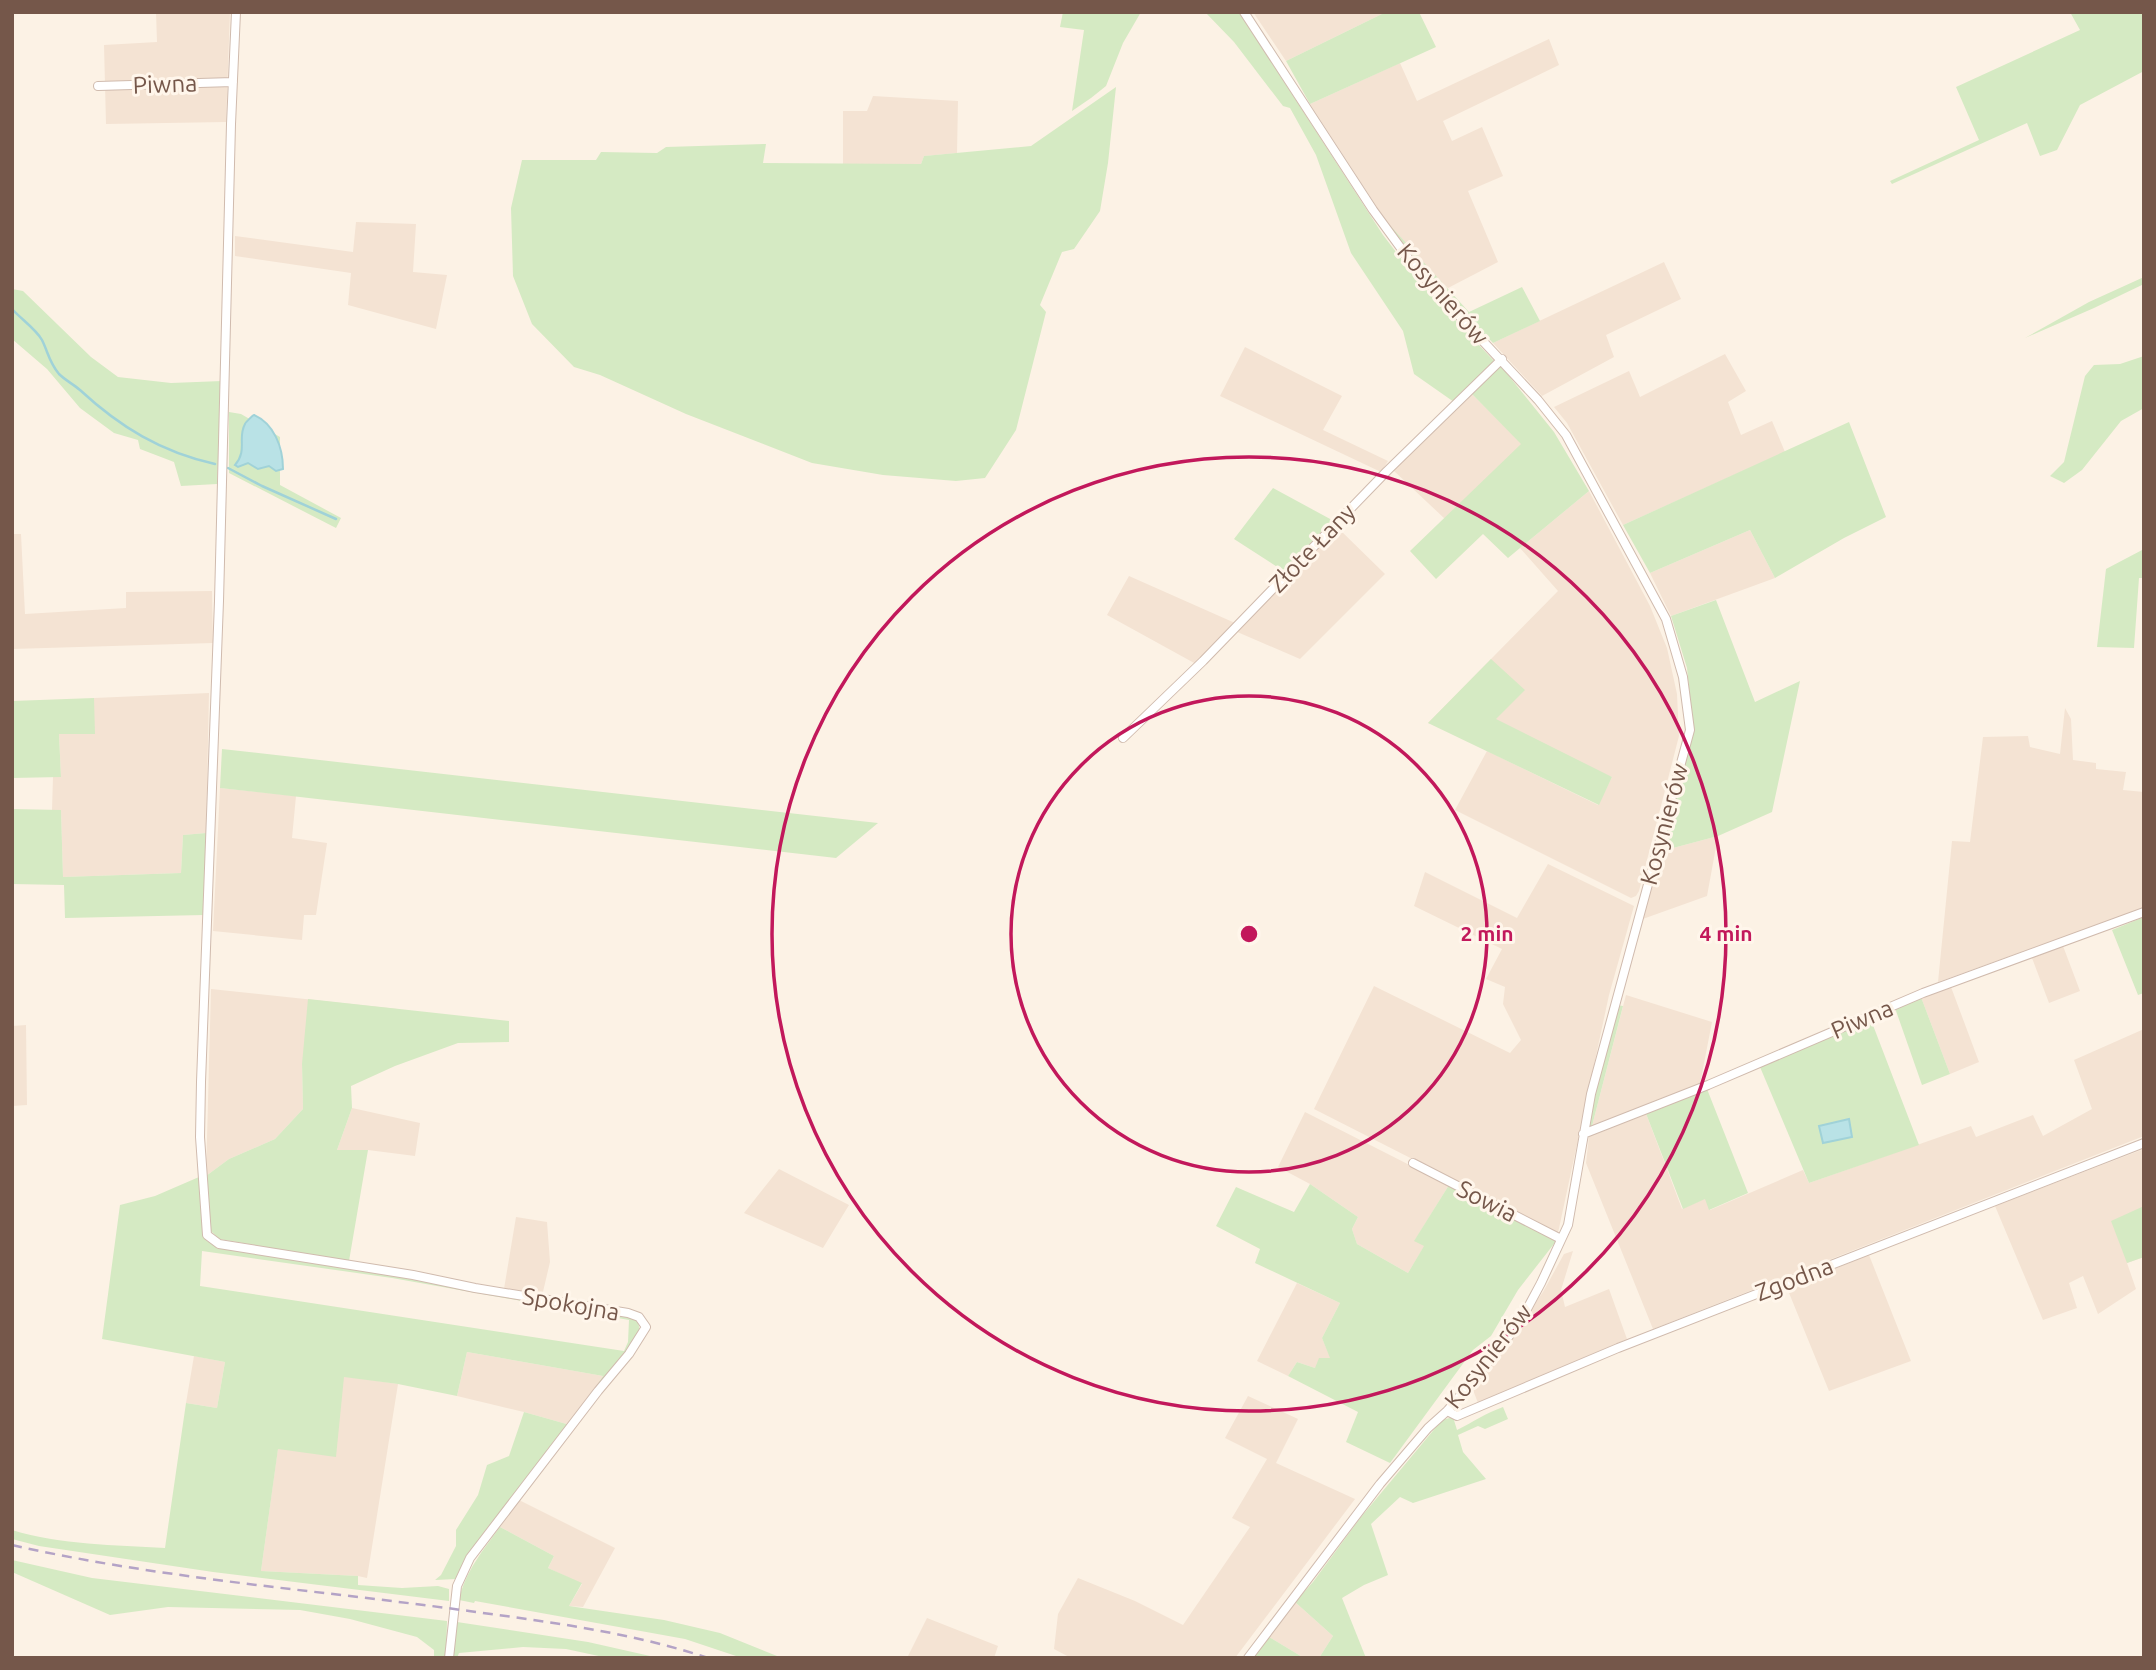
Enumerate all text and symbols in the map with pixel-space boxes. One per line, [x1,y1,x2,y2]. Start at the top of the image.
street label: Piwna [132,69,198,99]
street label: Kosynierów [1392,238,1494,350]
street label: Złote Łany [1263,498,1361,598]
street label: Kosynierów [1635,760,1693,888]
text: 2 min [1460,921,1514,945]
text: 4 min [1699,921,1753,945]
centre of rings [1237,922,1261,946]
street label: Piwna [1827,994,1897,1044]
street label: Sowia [1453,1175,1521,1227]
street label: Zgodna [1751,1252,1837,1306]
street label: Spokojna [520,1282,622,1326]
street label: Kosynierów [1439,1298,1537,1413]

